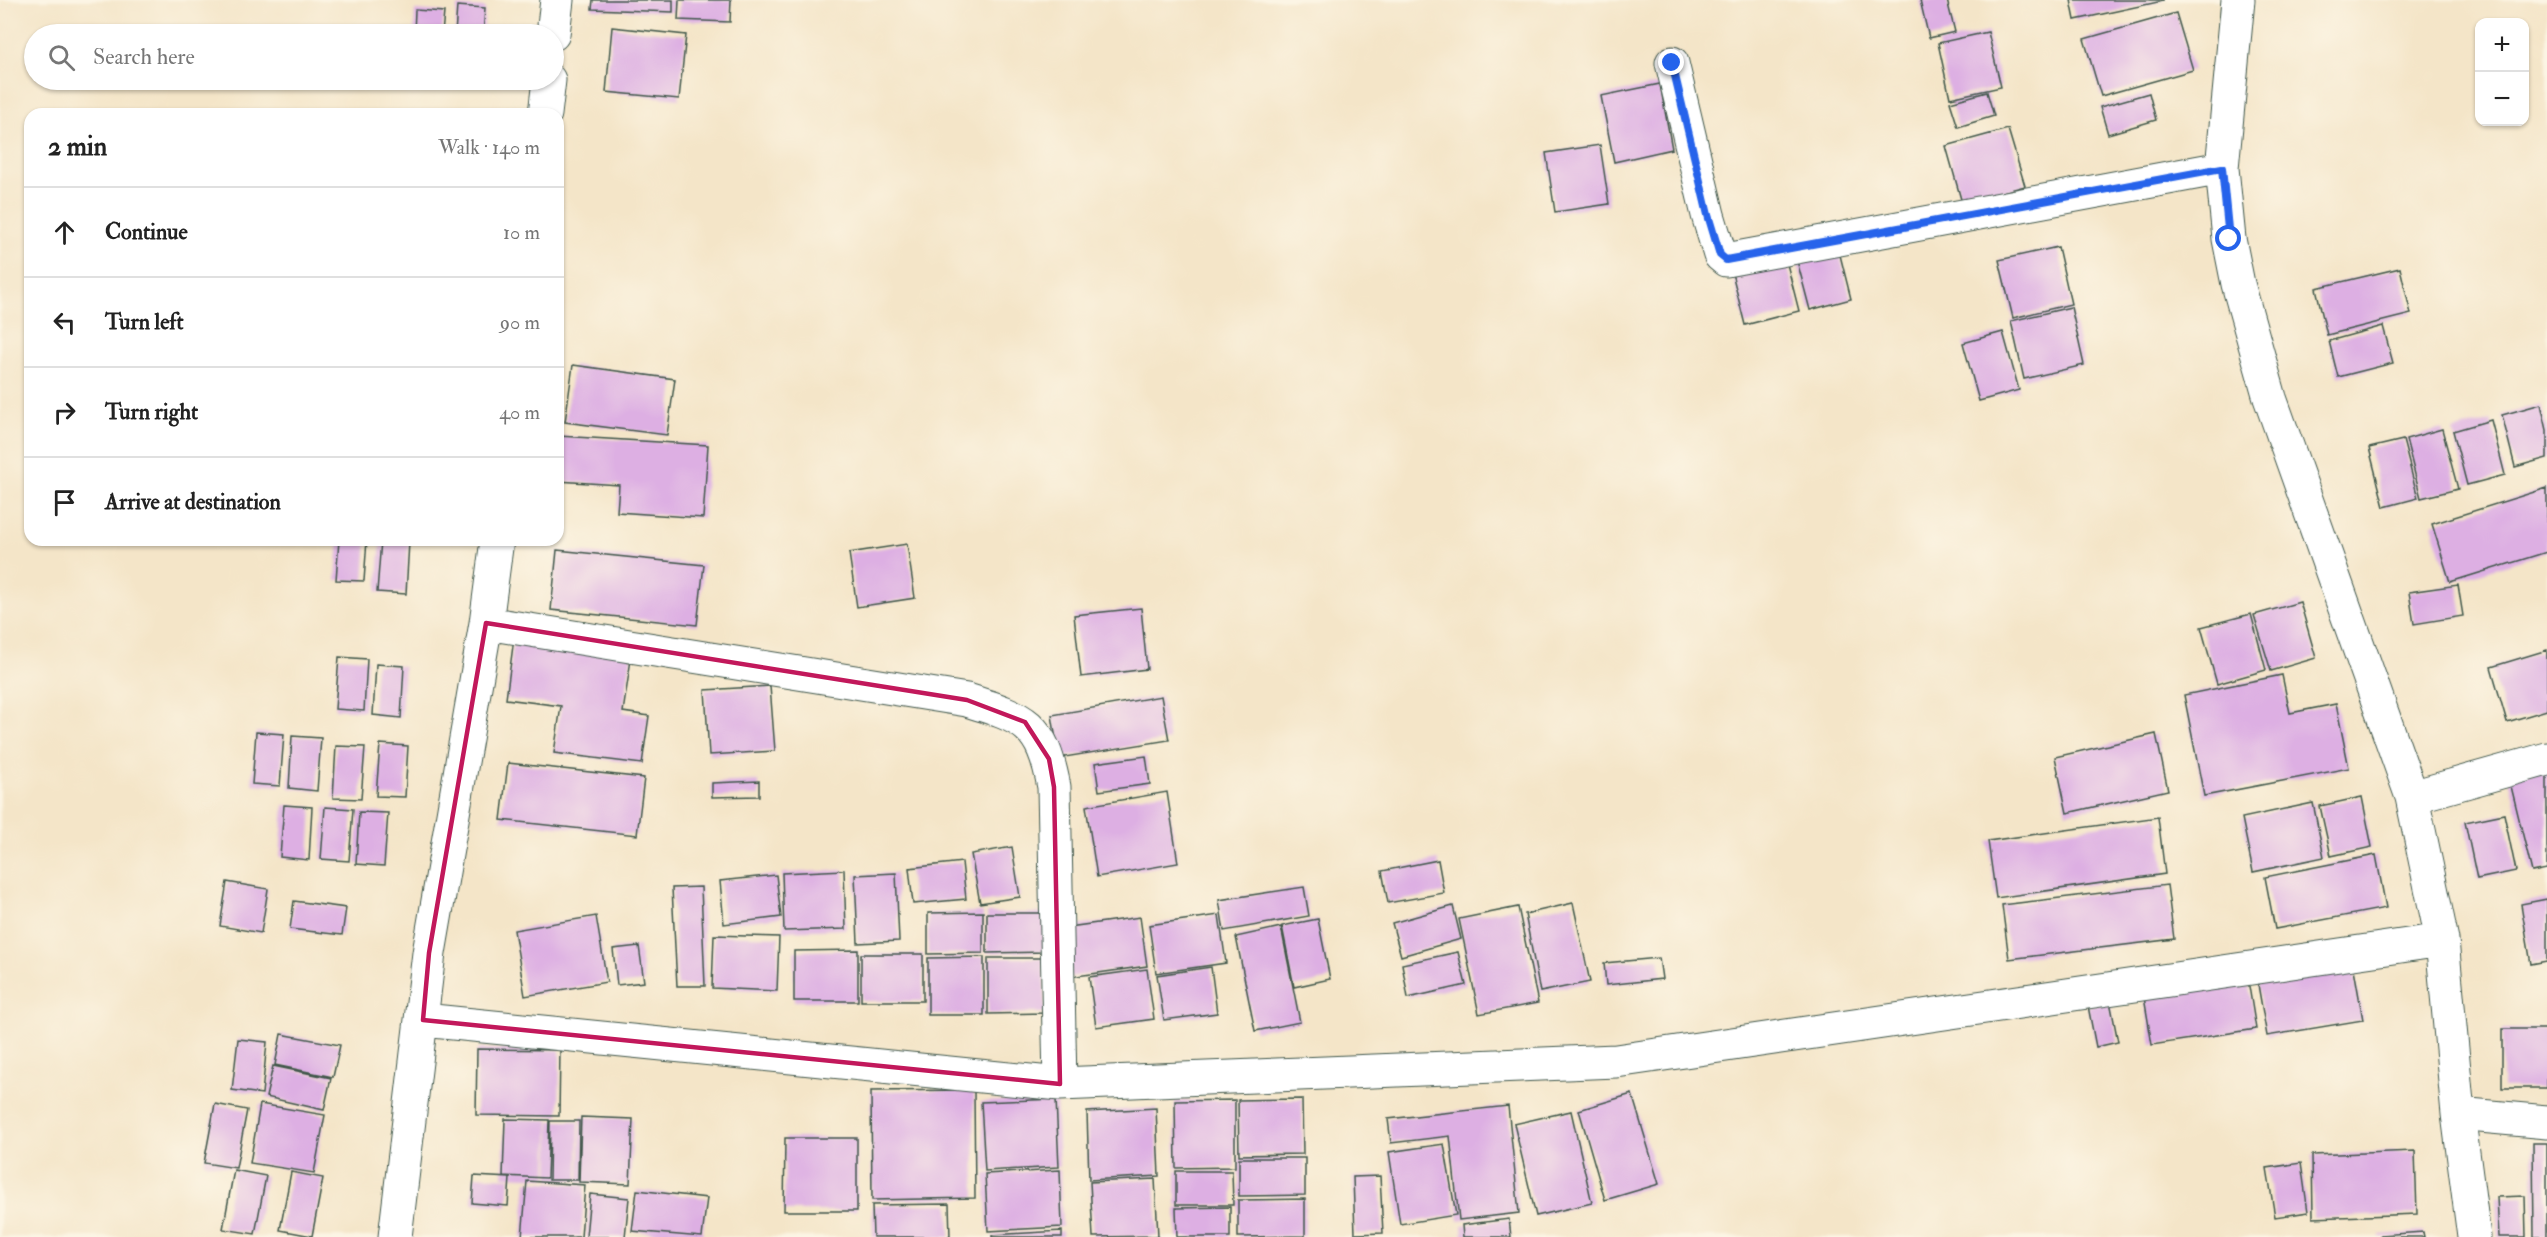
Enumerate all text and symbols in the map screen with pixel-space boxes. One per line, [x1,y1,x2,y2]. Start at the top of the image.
map controls [2475,18,2529,126]
button: + [2475,18,2529,72]
search box [24,24,564,90]
icon: search [45,41,78,74]
text: Search here [93,43,195,71]
route end [1658,49,1684,75]
button: − [2475,72,2529,126]
text: 2 min [48,131,107,163]
text: Walk · 140 m [438,135,540,160]
icon: ahead [48,216,81,249]
text: Continue [105,218,188,246]
text: 10 m [503,220,540,245]
route start [2215,225,2241,251]
icon: left [48,306,81,339]
text: Turn left [105,308,184,336]
text: 90 m [500,310,540,335]
icon: right [48,396,81,429]
text: Turn right [105,398,198,426]
text: 40 m [499,400,540,425]
icon: arrive [48,486,81,519]
text: Arrive at destination [105,488,281,516]

